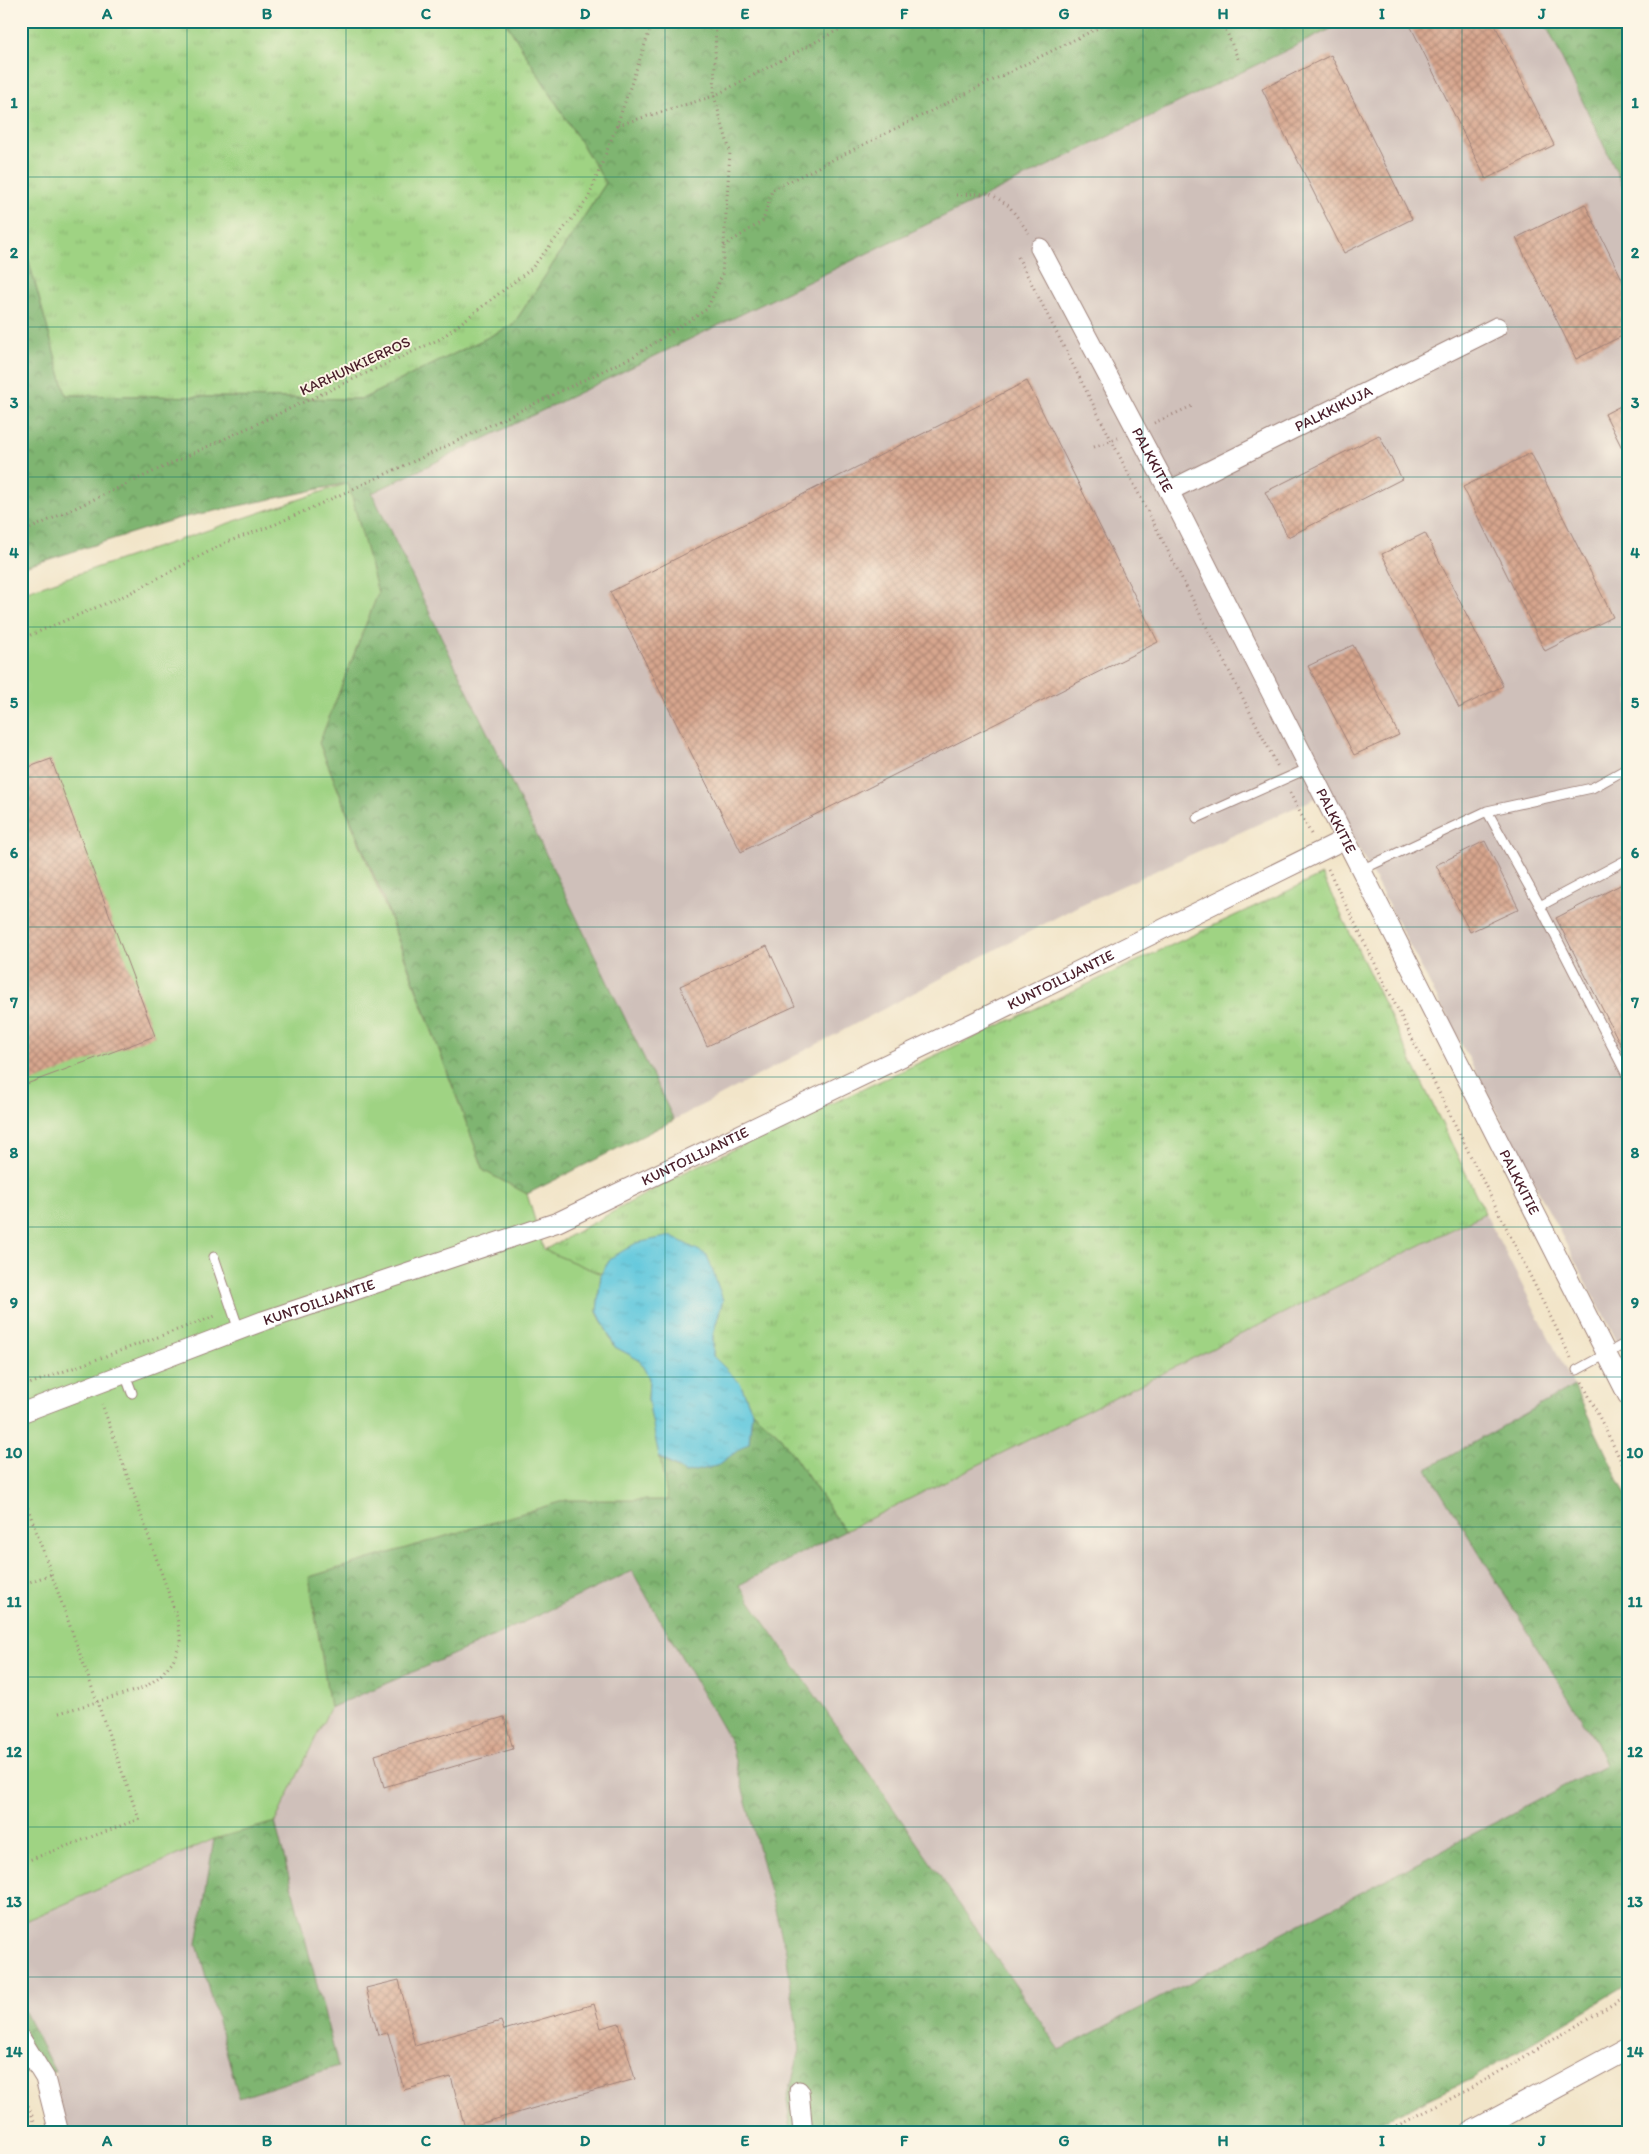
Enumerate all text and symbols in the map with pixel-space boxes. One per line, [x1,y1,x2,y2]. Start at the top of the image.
text: A [101,4,113,23]
text: B [262,4,273,23]
text: C [421,4,432,23]
text: D [580,4,591,23]
text: E [741,4,750,23]
text: F [900,4,909,23]
text: G [1058,4,1070,23]
text: H [1217,4,1229,23]
text: I [1379,4,1385,23]
text: J [1537,4,1546,23]
text: 1 [10,93,18,112]
text: 1 [1631,93,1639,112]
text: 2 [10,243,19,262]
text: 2 [1631,243,1640,262]
street label: KARHUNKIERROS [297,333,413,399]
street label: PALKKIKUJA [1292,382,1376,436]
text: 3 [10,393,19,412]
text: 3 [1631,393,1640,412]
street label: PALKKITIE [1128,425,1177,495]
text: 4 [9,543,19,562]
text: 4 [1630,543,1640,562]
text: 5 [10,693,19,712]
text: 5 [1631,693,1640,712]
street label: PALKKITIE [1312,785,1360,856]
text: 6 [10,843,19,862]
text: 6 [1631,843,1640,862]
street label: KUNTOILIJANTIE [1004,946,1117,1014]
text: 7 [9,993,18,1012]
text: 7 [1630,993,1639,1012]
street label: KUNTOILIJANTIE [638,1123,751,1190]
text: 8 [10,1143,19,1162]
text: 8 [1631,1143,1640,1162]
street label: PALKKITIE [1495,1146,1544,1218]
street label: KUNTOILIJANTIE [261,1275,377,1329]
text: 9 [10,1293,18,1312]
text: 9 [1631,1293,1639,1312]
text: 10 [5,1443,23,1462]
text: 10 [1626,1443,1644,1462]
text: 11 [7,1592,22,1611]
text: 11 [1628,1592,1643,1611]
text: 12 [6,1742,23,1761]
text: 12 [1627,1742,1644,1761]
text: 13 [6,1892,22,1911]
text: 13 [1627,1892,1643,1911]
text: 14 [5,2042,23,2061]
text: 14 [1626,2042,1644,2061]
text: A [101,2131,113,2150]
text: B [262,2131,273,2150]
text: C [421,2131,432,2150]
text: D [580,2131,591,2150]
text: E [741,2131,750,2150]
text: F [900,2131,909,2150]
text: G [1058,2131,1070,2150]
text: H [1217,2131,1229,2150]
text: I [1379,2131,1385,2150]
text: J [1537,2131,1546,2150]

